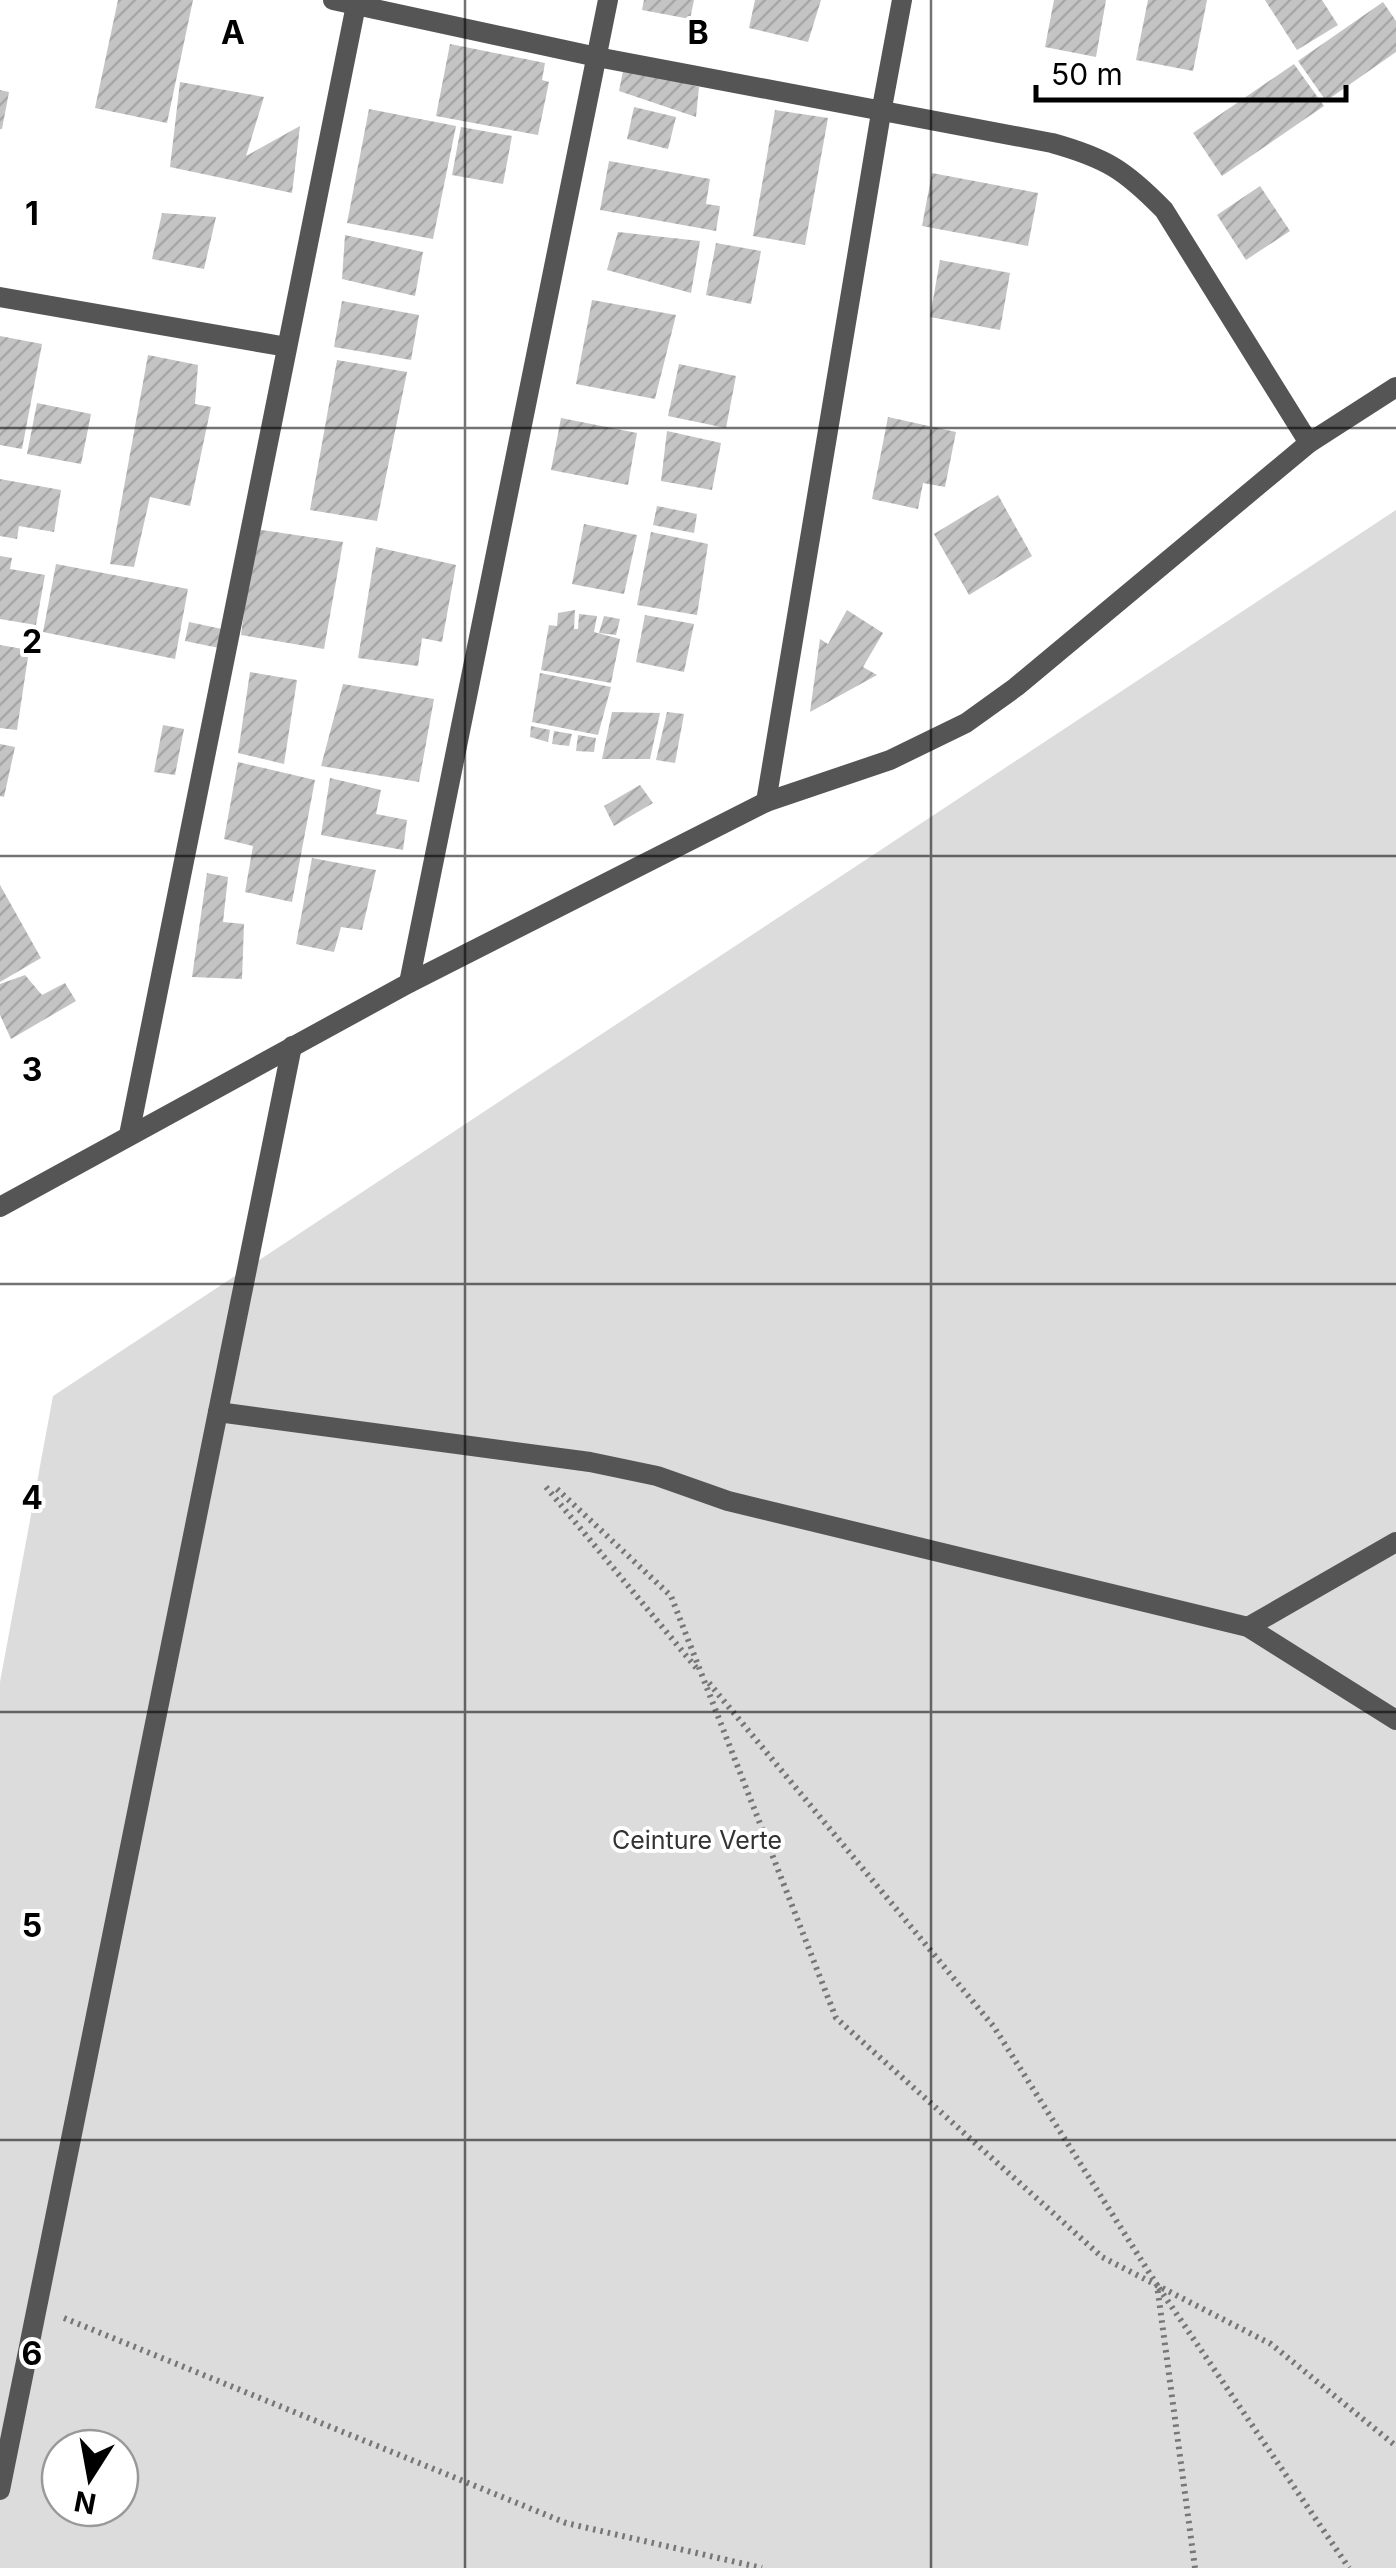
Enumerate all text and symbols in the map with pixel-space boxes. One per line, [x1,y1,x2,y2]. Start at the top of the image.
text: A [221,13,245,52]
text: B [687,13,709,52]
scale bar [1036,40,1346,102]
text: 50 m [1051,56,1123,92]
text: 1 [25,194,39,233]
text: 2 [22,622,42,661]
text: 3 [22,1050,42,1089]
text: 4 [21,1478,43,1517]
park label: Ceinture Verte [612,1825,782,1855]
text: 5 [22,1906,42,1945]
text: 6 [22,2334,42,2373]
north arrow [40,2428,140,2528]
text: N [72,2484,99,2521]

